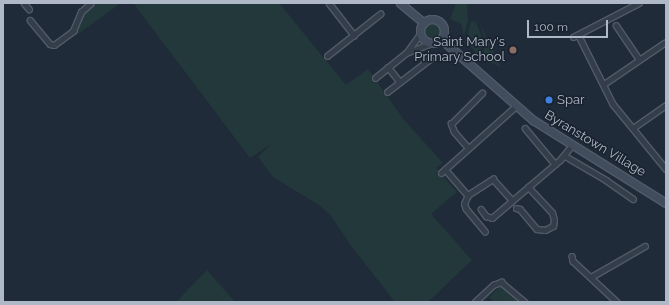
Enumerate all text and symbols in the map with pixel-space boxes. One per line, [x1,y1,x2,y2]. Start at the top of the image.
scale bar [529,12,610,38]
text: 100 m [534,20,568,34]
place label: Saint Mary's Primary School [414,35,505,66]
marker: Saint Mary's Primary School [508,45,518,55]
place label: Spar [557,92,585,108]
marker: Spar [544,95,554,105]
street label: Byranstown Village [541,107,649,181]

